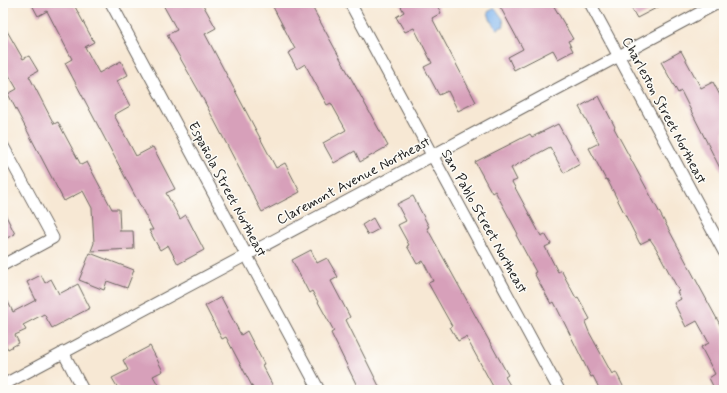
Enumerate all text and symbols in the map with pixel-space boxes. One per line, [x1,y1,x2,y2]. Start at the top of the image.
street label: Charleston Street Northeast [618,34,711,187]
street label: Española Street Northeast [184,119,271,261]
street label: Claremont Avenue Northeast [274,133,434,229]
street label: San Pablo Street Northeast [437,146,531,297]

